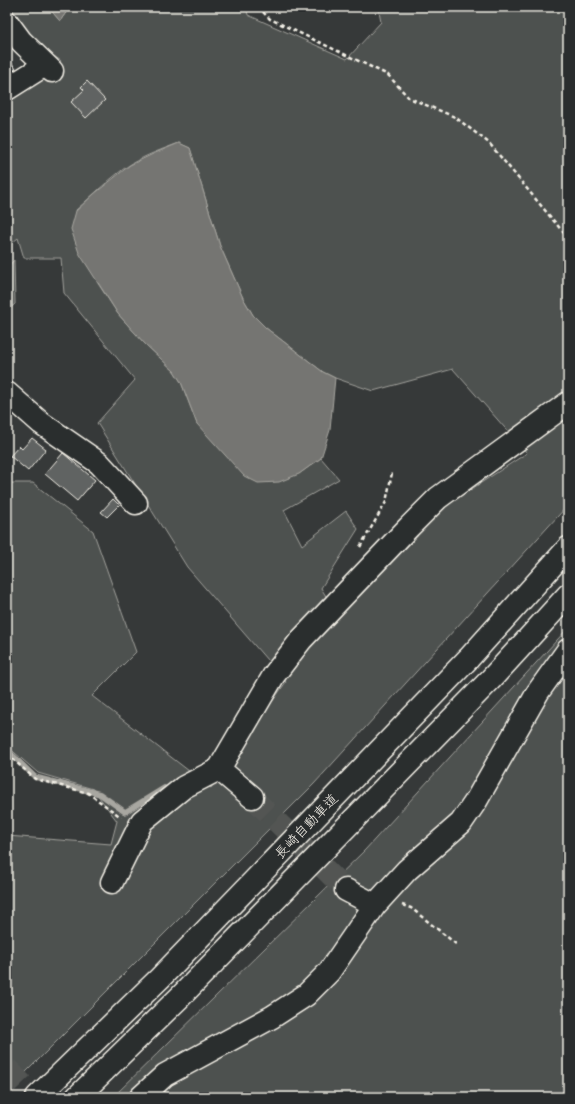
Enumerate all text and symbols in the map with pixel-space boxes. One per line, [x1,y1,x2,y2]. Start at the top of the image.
street label: 長崎自動車道 [271,790,342,862]

